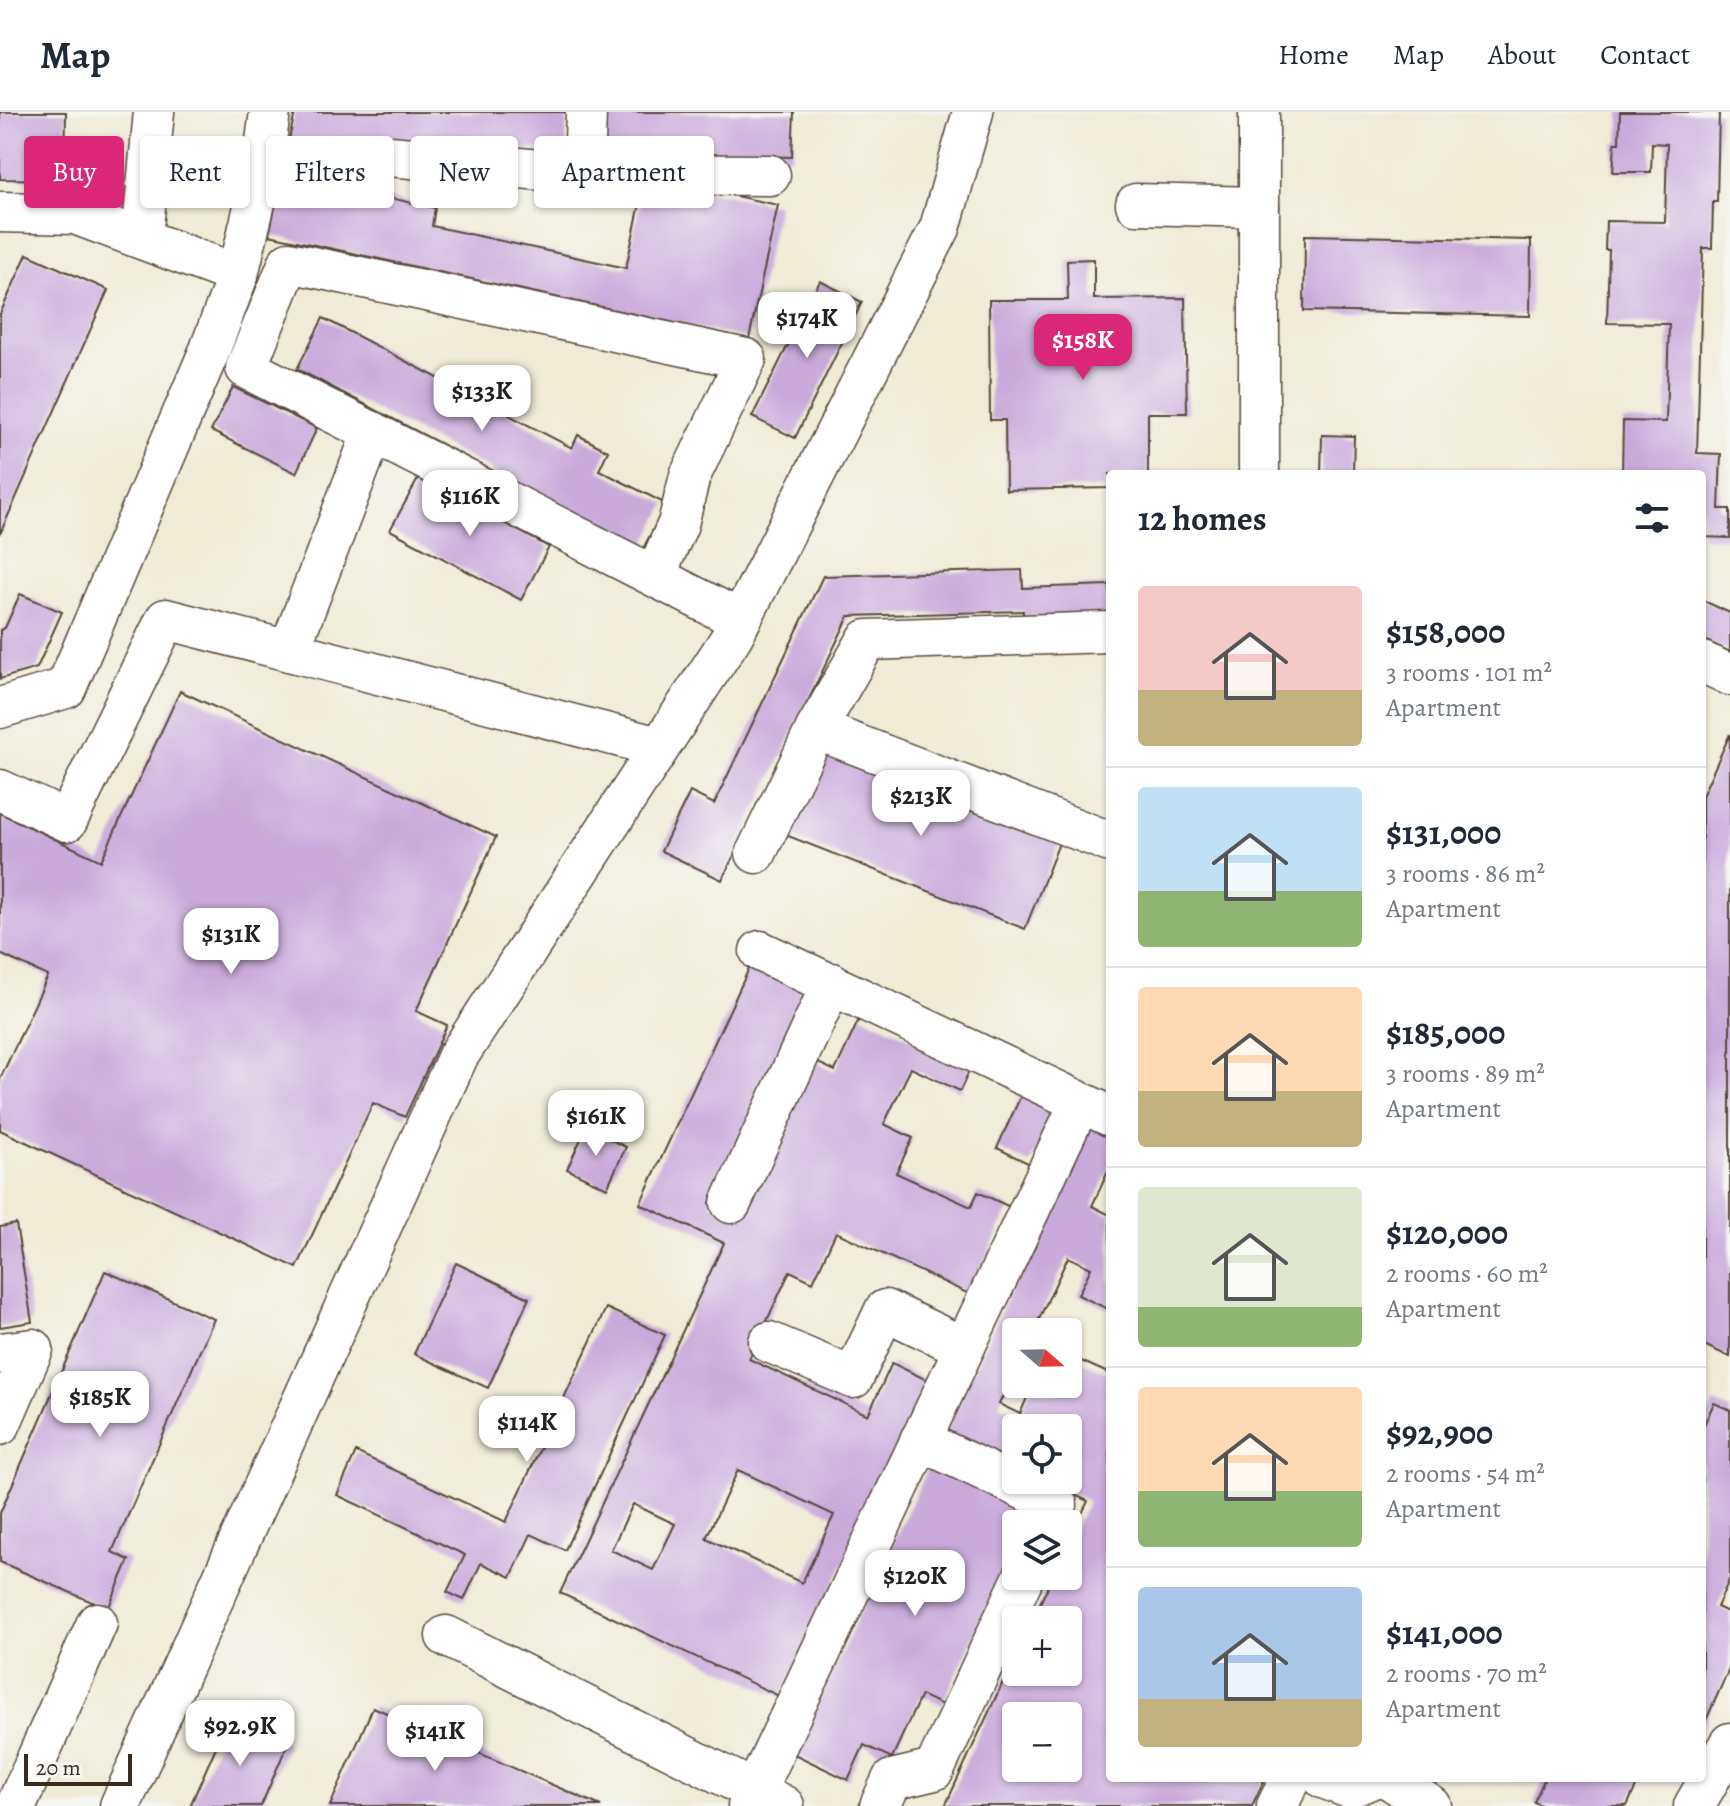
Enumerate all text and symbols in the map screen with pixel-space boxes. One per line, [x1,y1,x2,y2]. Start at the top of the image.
text: Map [40,29,110,81]
text: Home [1278,36,1349,74]
text: Map [1393,36,1444,74]
text: About [1488,36,1556,74]
text: Contact [1600,36,1690,74]
chip: Buy [24,136,124,208]
chip: Rent [140,136,250,208]
chip: Filters [266,136,394,208]
chip: New [410,136,518,208]
chip: Apartment [534,136,714,208]
pin: $174K [751,292,863,360]
text: $174K [776,300,838,335]
pin: $158K [1027,314,1139,382]
text: $158K [1052,322,1114,357]
pin: $133K [426,365,538,433]
text: $133K [452,373,512,408]
pin: $116K [414,470,526,538]
text: $116K [440,478,500,513]
text: 12 homes [1138,495,1267,542]
icon: filters [1630,496,1674,540]
text: $158,000 [1386,608,1505,655]
icon: home [1202,618,1298,714]
text: 3 rooms · 101 m² [1386,655,1552,690]
text: Apartment [1386,690,1501,725]
pin: $213K [865,770,977,838]
text: $213K [890,778,952,813]
text: $131,000 [1386,809,1501,856]
icon: home [1202,819,1298,915]
text: 3 rooms · 86 m² [1386,856,1545,891]
text: Apartment [1386,891,1501,926]
pin: $131K [175,908,287,976]
text: $131K [202,916,261,951]
text: $185,000 [1386,1009,1505,1056]
icon: home [1202,1019,1298,1115]
text: 3 rooms · 89 m² [1386,1056,1545,1091]
pin: $161K [540,1090,652,1158]
text: Apartment [1386,1091,1501,1126]
text: $161K [566,1098,626,1133]
text: $120,000 [1386,1209,1508,1256]
icon: home [1202,1219,1298,1315]
text: 2 rooms · 60 m² [1386,1256,1548,1291]
text: Apartment [1386,1291,1501,1326]
north arrow [1002,1318,1082,1398]
map controls [1002,1318,1082,1782]
pin: $185K [44,1371,156,1439]
text: $185K [69,1379,131,1414]
pin: $114K [471,1396,583,1464]
text: $114K [497,1404,557,1439]
text: $92,900 [1386,1409,1493,1456]
button: locate [1002,1414,1082,1494]
icon: home [1202,1419,1298,1515]
text: 2 rooms · 54 m² [1386,1456,1545,1491]
text: Apartment [1386,1491,1501,1526]
button: layers [1002,1510,1082,1590]
pin: $120K [859,1550,971,1618]
text: $120K [883,1558,947,1593]
button: + [1002,1606,1082,1686]
text: $141,000 [1386,1609,1503,1656]
icon: home [1202,1619,1298,1715]
text: 2 rooms · 70 m² [1386,1656,1547,1691]
text: Apartment [1386,1691,1501,1726]
pin: $92.9K [175,1700,305,1768]
button: − [1002,1702,1082,1782]
pin: $141K [379,1705,491,1773]
text: $92.9K [204,1708,276,1743]
text: $141K [405,1713,465,1748]
scale bar [24,1750,132,1786]
text: 20 m [36,1753,81,1783]

